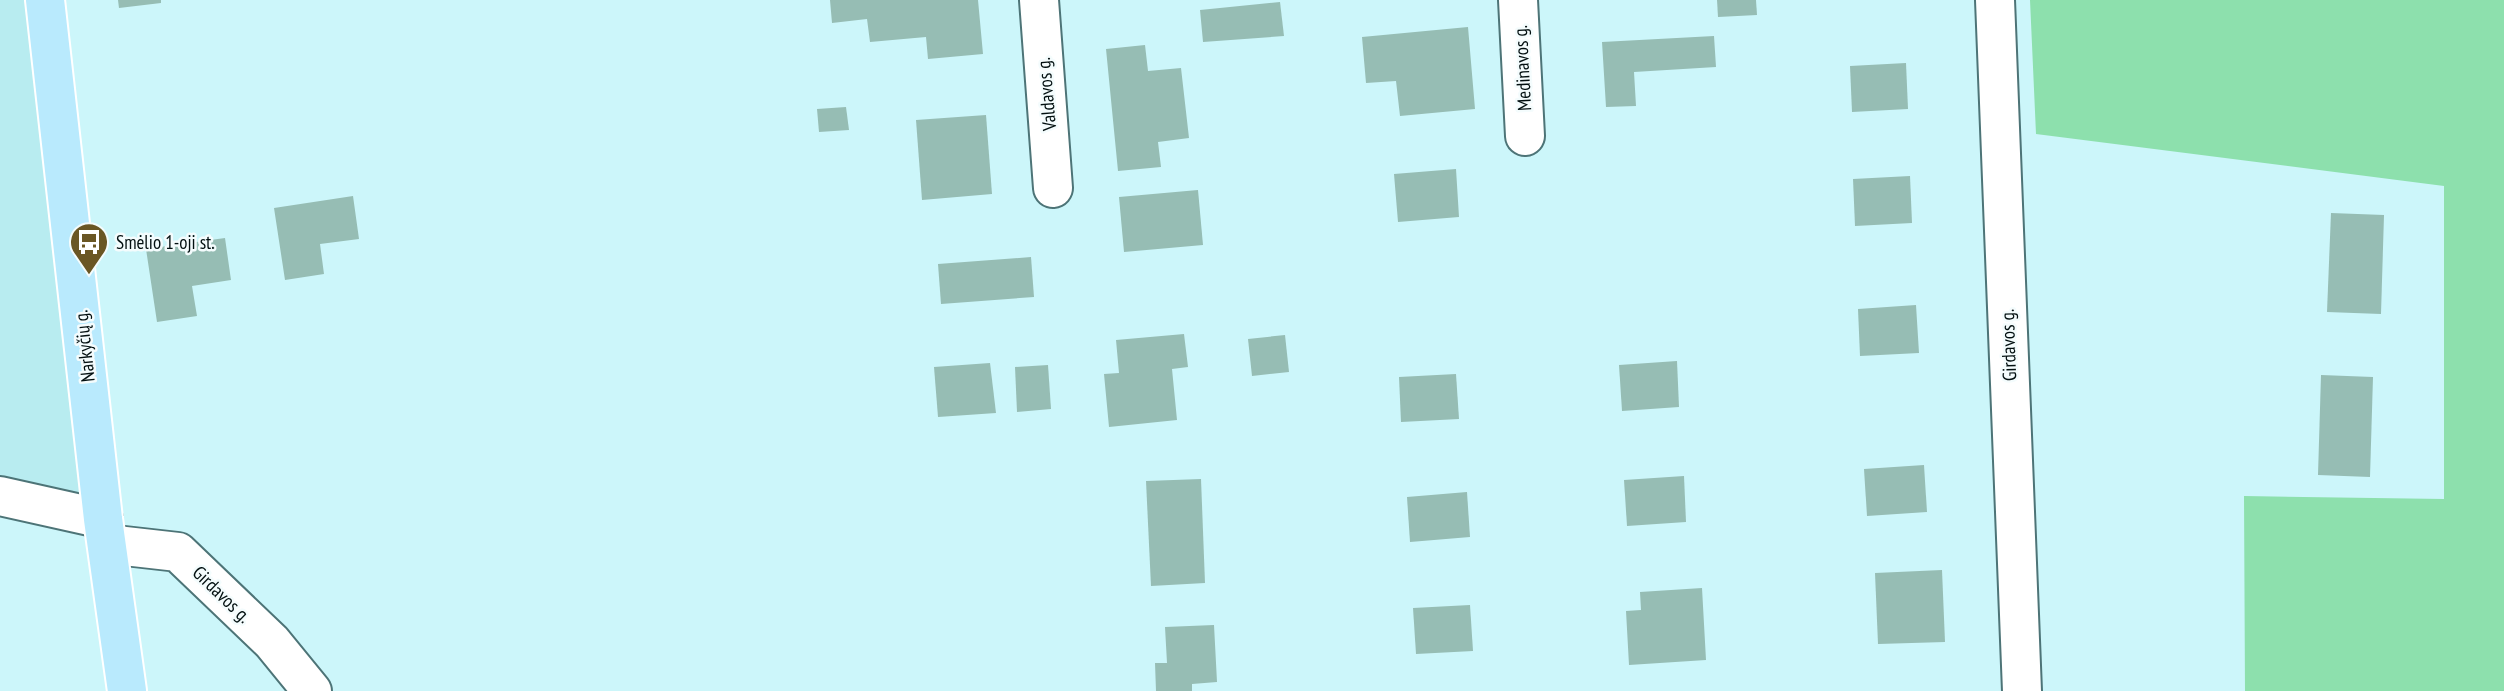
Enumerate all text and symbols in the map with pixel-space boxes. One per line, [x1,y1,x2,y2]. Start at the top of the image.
street label: Medinavos g. [1508,24,1536,112]
street label: Valdavos g. [1031,56,1061,133]
bus stop icon: Smėlio 1-oji st. [68,221,110,276]
place label: Smėlio 1-oji st. [116,230,215,254]
street label: Narkyčių g. [68,309,100,383]
street label: Girdavos g. [1995,309,2021,381]
street label: Girdavos g. [188,560,256,628]

